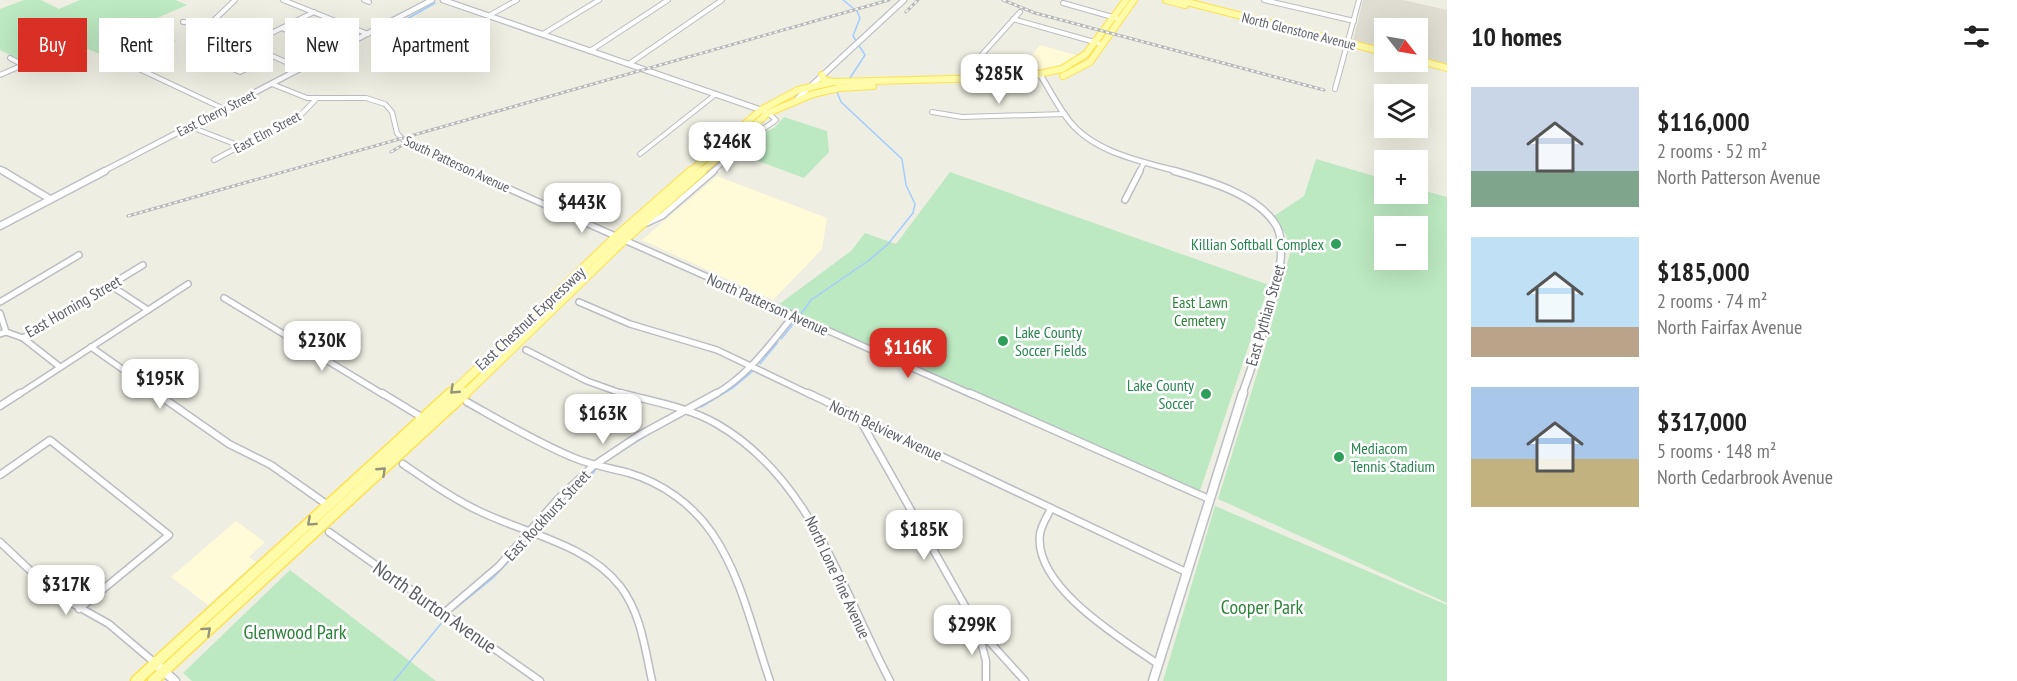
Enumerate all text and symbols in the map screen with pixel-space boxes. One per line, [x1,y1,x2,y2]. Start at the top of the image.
street label: North Glenstone Avenue [1240,8,1358,54]
chip: Buy [18,18,87,72]
chip: Rent [99,18,174,72]
chip: Filters [186,18,273,72]
chip: New [285,18,359,72]
chip: Apartment [371,18,490,72]
north arrow [1374,18,1428,72]
map controls [1374,18,1428,270]
text: 10 homes [1471,20,1562,53]
icon: filters [1960,20,1993,53]
pin: $285K [957,54,1041,105]
text: $285K [975,60,1023,86]
button: layers [1374,84,1428,138]
street label: East Cherry Street [174,85,259,141]
text: $116,000 [1657,105,1750,138]
street label: East Elm Street [230,107,304,157]
icon: home [1519,111,1591,183]
pin: $246K [685,122,769,173]
text: $246K [703,128,751,154]
street label: South Patterson Avenue [401,132,513,196]
text: 2 rooms · 52 m² [1657,138,1767,164]
button: + [1374,150,1428,204]
text: North Patterson Avenue [1657,164,1820,190]
pin: $443K [540,183,624,234]
text: $443K [558,189,606,215]
button: − [1374,216,1428,270]
place label: Killian Softball Complex [1191,234,1324,254]
marker: Killian Softball Complex [1329,237,1343,251]
text: $185,000 [1657,255,1750,288]
street label: East Pythian Street [1241,261,1289,368]
icon: home [1519,261,1591,333]
street label: East Chestnut Expressway [471,262,589,374]
street label: North Patterson Avenue [704,268,832,340]
street label: East Horning Street [22,270,125,341]
text: 2 rooms · 74 m² [1657,288,1767,314]
park label: East Lawn Cemetery [1172,292,1228,330]
text: North Fairfax Avenue [1657,314,1802,340]
pin: $230K [280,321,364,372]
place label: Lake County Soccer Fields [1015,322,1087,360]
text: $230K [298,327,346,353]
pin: $116K [866,328,950,379]
text: $116K [884,334,932,360]
marker: Lake County Soccer Fields [996,334,1010,348]
pin: $195K [118,359,202,410]
text: $195K [136,365,184,391]
place label: Lake County Soccer [1127,375,1195,413]
one-way arrow [451,383,461,394]
marker: Lake County Soccer [1199,387,1213,401]
pin: $163K [561,394,645,445]
street label: North Belview Avenue [827,395,945,465]
text: $163K [579,400,627,426]
text: $317,000 [1657,405,1747,438]
icon: home [1519,411,1591,483]
place label: Mediacom Tennis Stadium [1351,438,1435,476]
text: 5 rooms · 148 m² [1657,438,1776,464]
marker: Mediacom Tennis Stadium [1332,450,1346,464]
text: North Cedarbrook Avenue [1657,464,1833,490]
street label: East Rockhurst Street [500,465,595,565]
one-way arrow [375,467,385,478]
pin: $185K [882,510,966,561]
street label: North Lone Pine Avenue [801,513,875,641]
one-way arrow [307,515,318,526]
text: $185K [900,516,948,542]
street label: North Burton Avenue [368,555,502,659]
pin: $317K [24,565,108,616]
text: $317K [42,571,90,597]
park label: Cooper Park [1221,594,1303,620]
pin: $299K [930,605,1014,656]
text: $299K [948,611,996,637]
park label: Glenwood Park [243,619,347,645]
one-way arrow [200,627,211,638]

